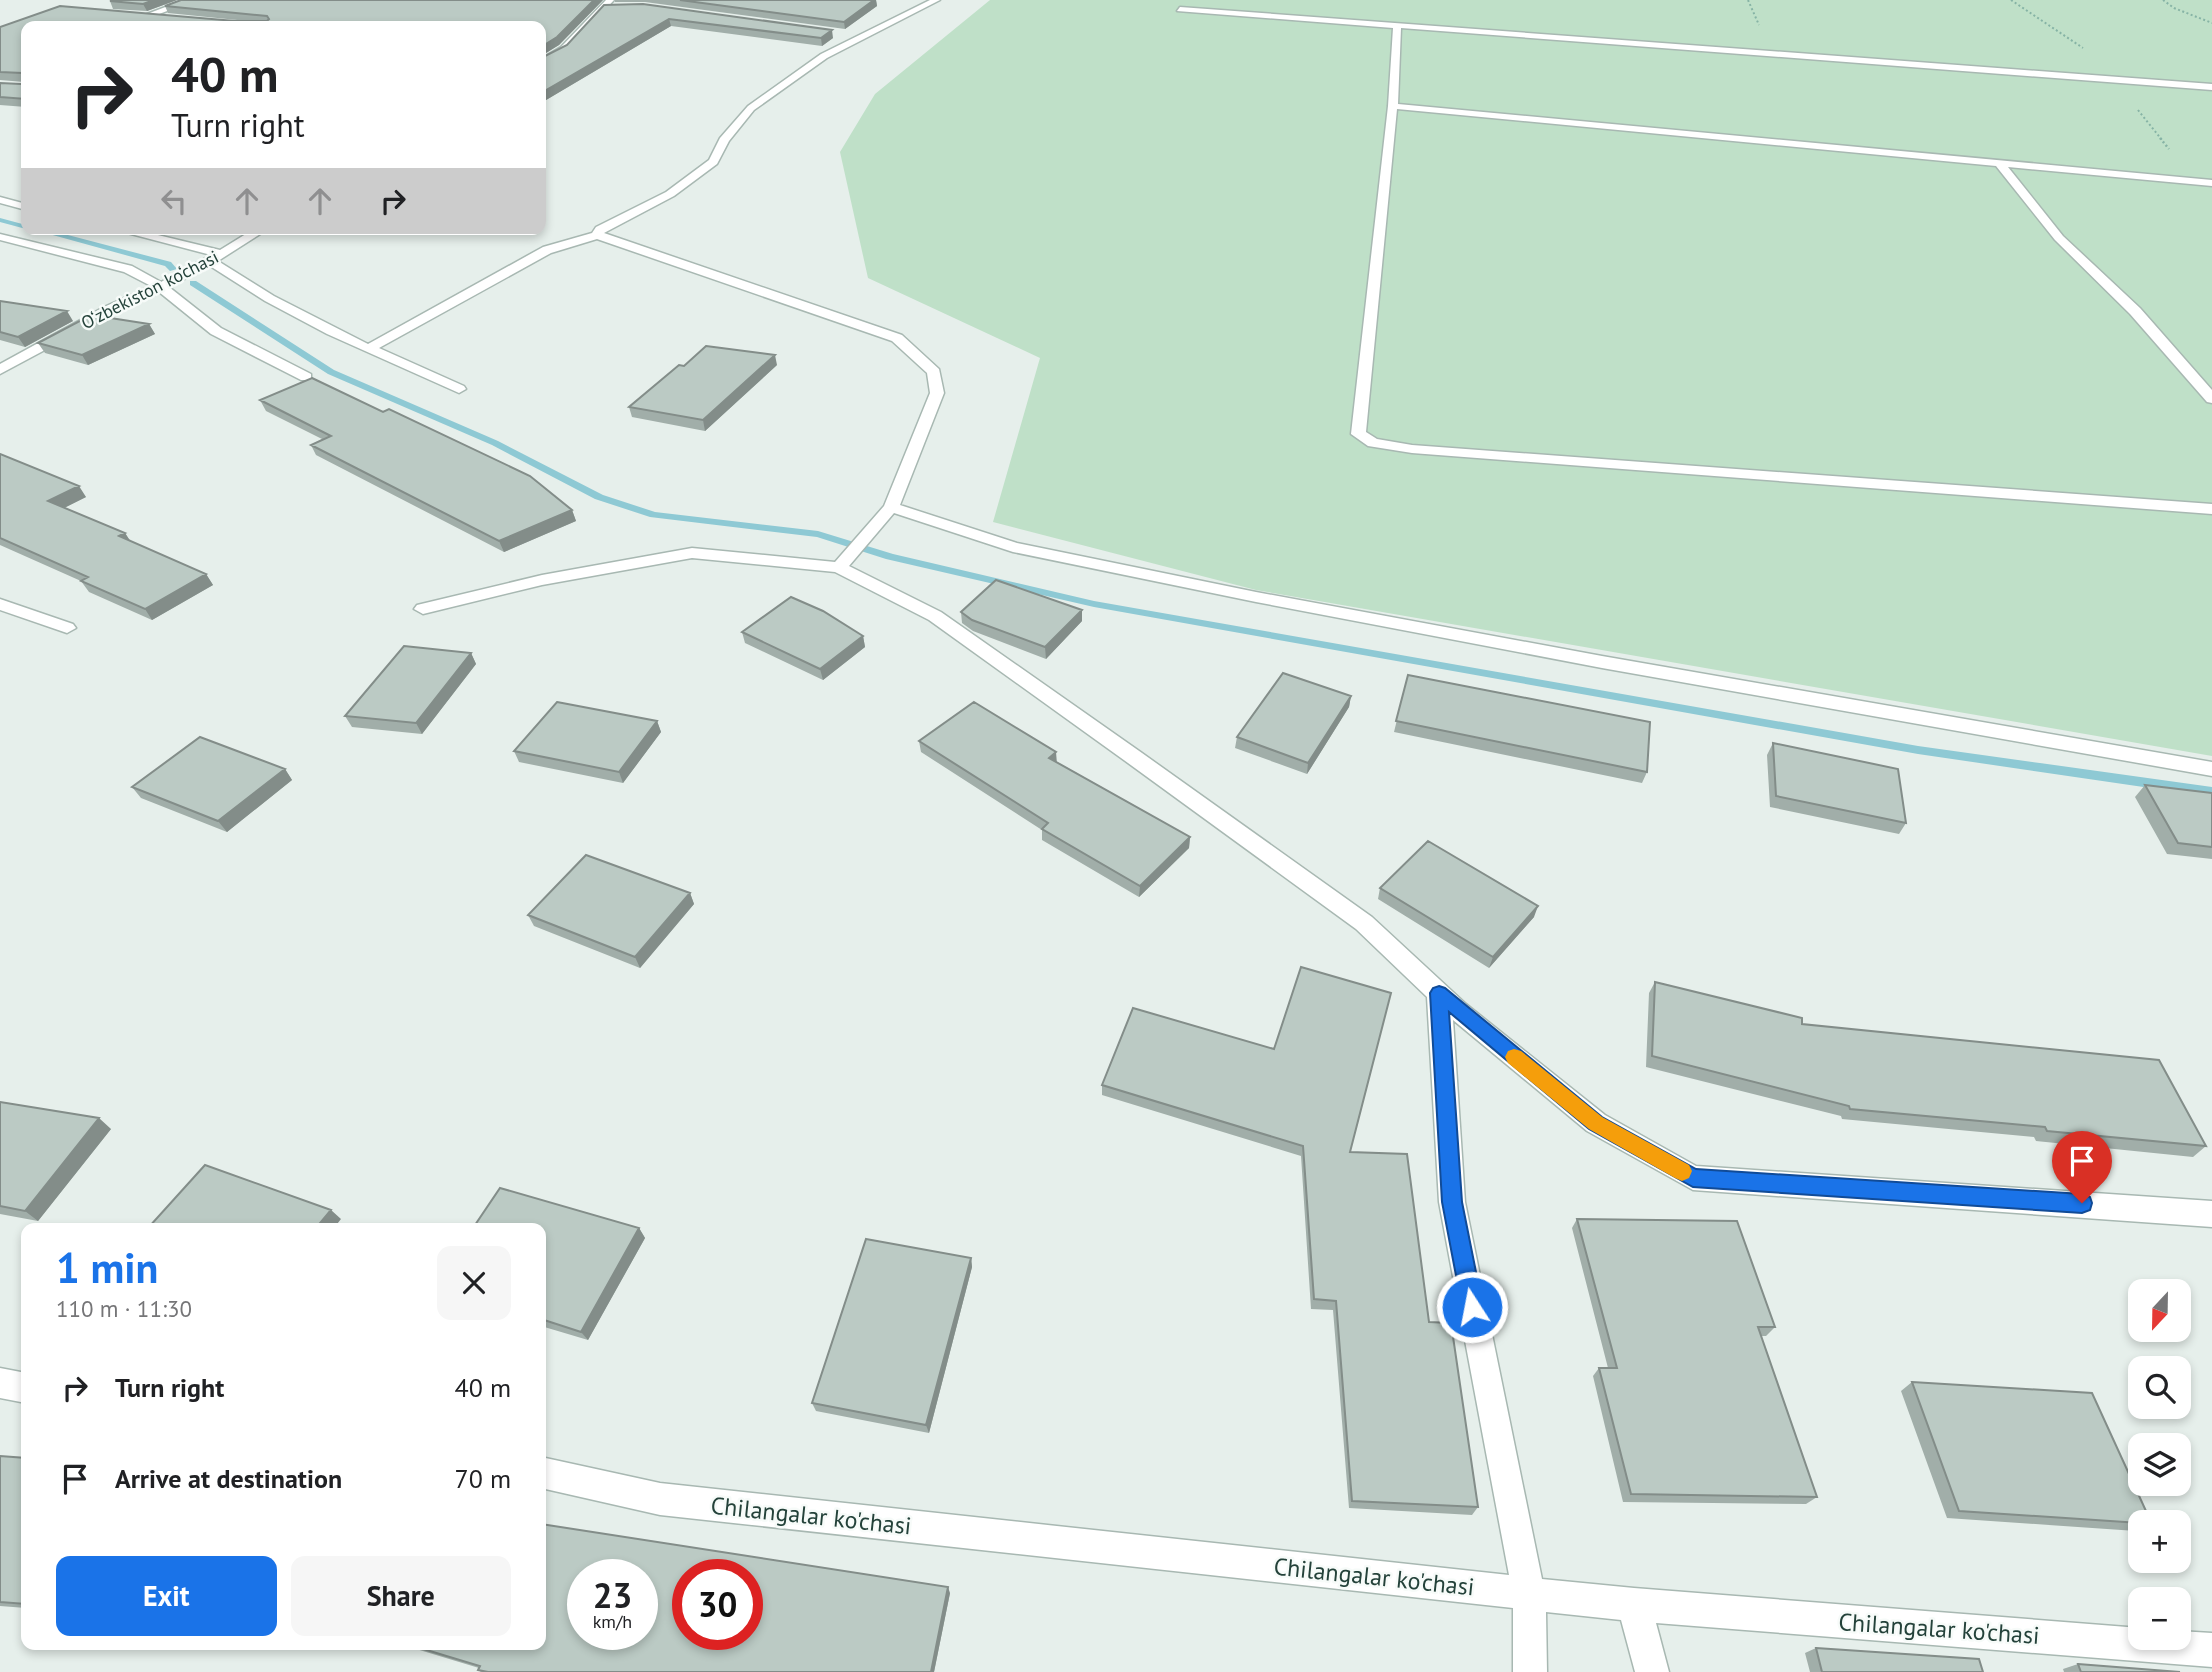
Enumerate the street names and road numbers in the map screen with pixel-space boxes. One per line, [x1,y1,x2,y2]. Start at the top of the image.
street label: O‘zbekiston ko‘chasi [77,245,222,334]
street label: Chilangalar ko'chasi [709,1490,913,1541]
street label: Chilangalar ko'chasi [1272,1551,1476,1602]
street label: Chilangalar ko'chasi [1837,1606,2041,1651]

